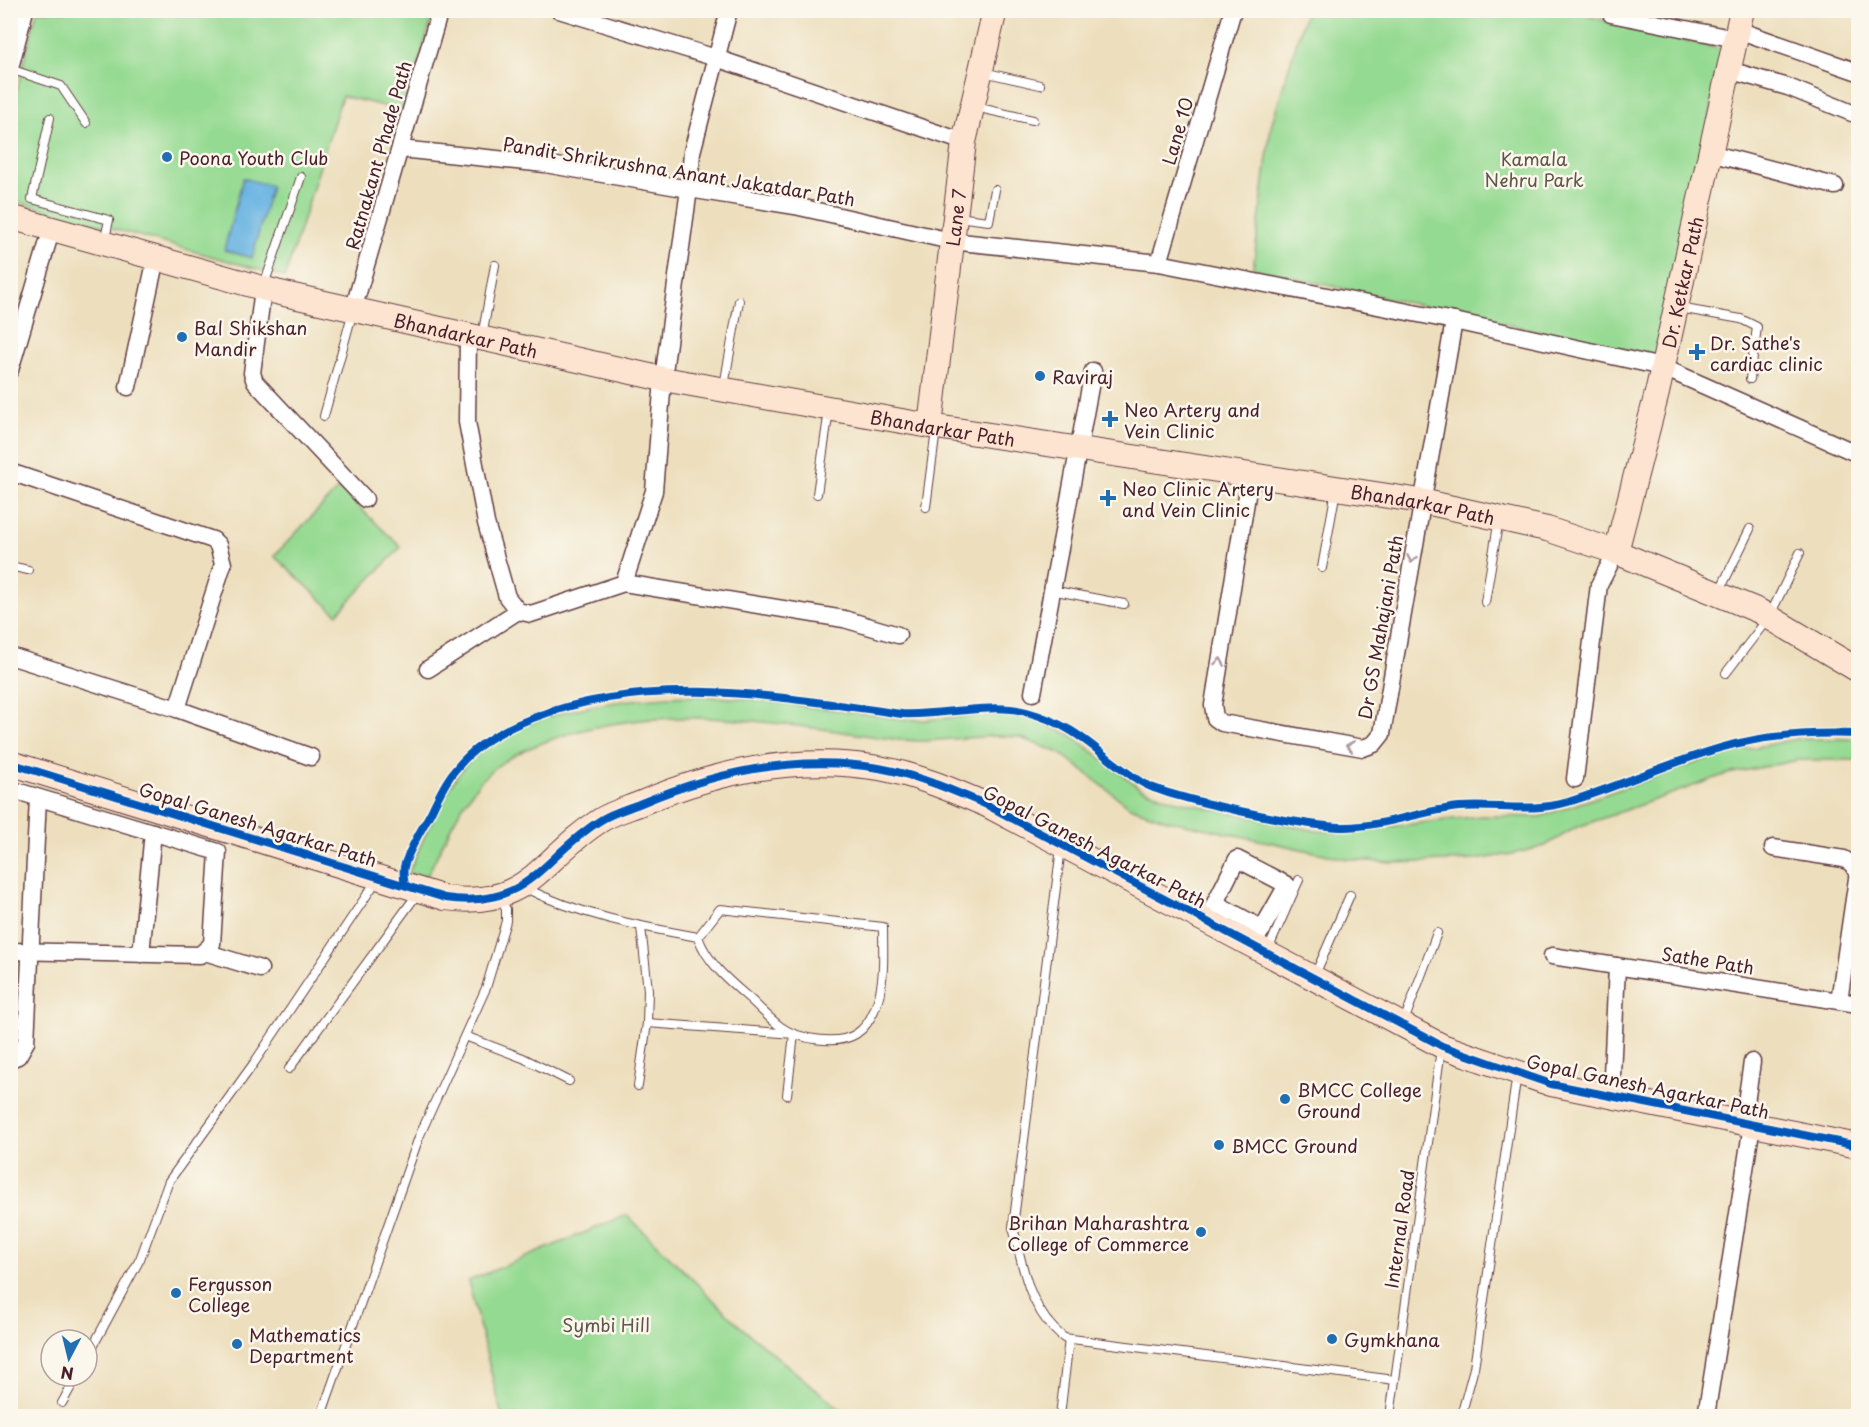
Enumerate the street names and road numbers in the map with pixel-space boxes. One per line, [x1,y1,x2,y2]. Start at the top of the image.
street label: Ratnakant Phade Path [338,57,418,253]
street label: Lane 10 [1154,94,1200,168]
street label: Pandit Shrikrushna Anant Jakatdar Path [501,130,857,212]
street label: Lane 7 [938,187,972,248]
street label: Dr. Ketkar Path [1654,213,1709,350]
street label: Bhandarkar Path [391,306,540,364]
street label: Bhandarkar Path [868,402,1017,452]
street label: Bhandarkar Path [1349,477,1498,531]
street label: Dr GS Mahajani Path [1351,533,1409,721]
street label: Gopal Ganesh Agarkar Path [136,775,380,873]
street label: Gopal Ganesh Agarkar Path [979,778,1211,914]
street label: Sathe Path [1660,939,1756,981]
street label: Gopal Ganesh Agarkar Path [1524,1047,1772,1125]
street label: Internal Road [1377,1168,1421,1290]

